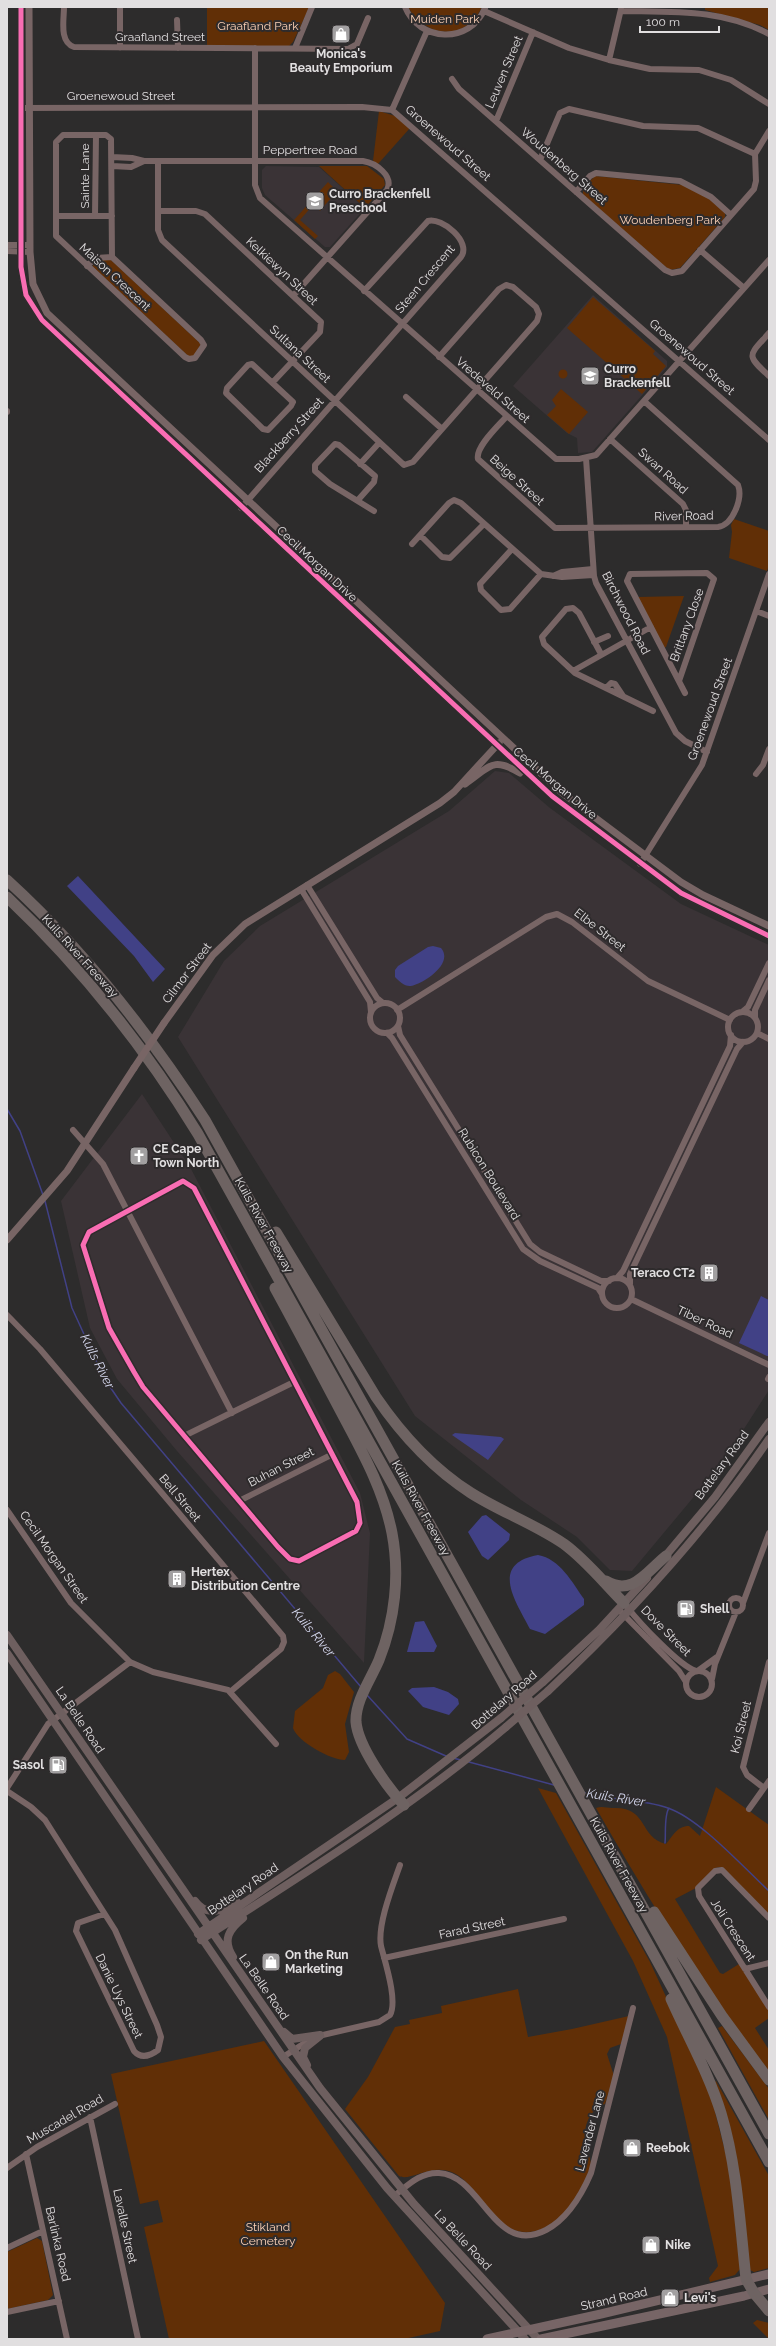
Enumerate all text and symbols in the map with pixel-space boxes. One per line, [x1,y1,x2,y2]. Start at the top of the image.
scale bar [640,8,719,34]
park label: Muiden Park [410,12,480,26]
text: 100 m [646,15,680,29]
park label: Graafland Park [217,19,299,33]
shop icon: Monica's Beauty Emporium [330,23,352,45]
street label: Graafland Street [115,30,205,44]
street label: Leuven Street [482,34,526,110]
place label: Monica's Beauty Emporium [290,47,392,75]
street label: Groenewoud Street [67,89,175,103]
street label: Groenewoud Street [403,102,493,184]
street label: Woudenberg Street [518,125,610,207]
street label: Peppertree Road [263,143,357,157]
street label: Sainte Lane [78,144,92,208]
place label: Curro Brackenfell Preschool [329,187,431,215]
school or university icon: Curro Brackenfell Preschool [304,190,326,212]
park label: Woudenberg Park [620,213,721,227]
street label: Kelkiewyn Street [243,234,321,308]
street label: Maison Crescent [76,240,154,314]
street label: Steen Crescent [392,242,458,316]
street label: Groenewoud Street [647,316,737,398]
street label: Sultana Street [267,322,333,386]
street label: Vredeveld Street [453,354,533,426]
place label: Curro Brackenfell [604,362,671,390]
school or university icon: Curro Brackenfell [579,365,601,387]
street label: Blackberry Street [252,395,326,475]
street label: Swan Road [635,445,691,497]
street label: Beige Street [487,452,547,508]
street label: River Road [654,508,714,524]
street label: Cecil Morgan Drive [274,523,360,605]
street label: Birchwood Road [599,569,653,657]
street label: Brittany Close [667,586,707,664]
street label: Groenewoud Street [685,656,735,762]
street label: Cecil Morgan Drive [510,744,600,822]
street label: Elbe Street [572,906,628,954]
street label: Kuils River Freeway [39,912,121,1001]
street label: Cilmor Street [160,940,214,1006]
street label: Rubicon Boulevard [455,1126,523,1222]
place label: CE Cape Town North [153,1142,219,1170]
church icon: CE Cape Town North [128,1145,150,1167]
street label: Kuils River Freeway [232,1175,296,1276]
building icon: Teraco CT2 [698,1262,720,1284]
place label: Teraco CT2 [631,1266,695,1280]
street label: Tiber Road [675,1303,735,1341]
water label: Kuils River [77,1331,118,1392]
street label: Bottelary Road [692,1428,752,1502]
street label: Buhan Street [246,1444,316,1490]
street label: Kuils River Freeway [389,1458,453,1559]
street label: Bell Street [156,1471,204,1525]
street label: Cecil Morgan Street [17,1508,91,1606]
place label: Hertex Distribution Centre [191,1565,300,1593]
building icon: Hertex Distribution Centre [166,1568,188,1590]
fuel station icon: Shell [675,1598,697,1620]
place label: Shell [700,1602,730,1616]
street label: Dove Street [638,1603,694,1659]
water label: Kuils River [289,1605,339,1660]
street label: Bottelary Road [468,1668,540,1732]
street label: La Belle Road [53,1684,107,1756]
street label: Koi Street [728,1699,754,1755]
fuel station icon: Sasol [47,1754,69,1776]
place label: Sasol [13,1758,44,1772]
water label: Kuils River [585,1785,647,1810]
street label: Kuils River Freeway [587,1815,651,1916]
street label: Bottelary Road [205,1860,281,1918]
street label: Joli Crescent [708,1896,758,1964]
street label: Farad Street [438,1914,506,1942]
place label: On the Run Marketing [285,1948,349,1976]
street label: Danie Uys Street [92,1951,146,2041]
street label: La Belle Road [236,1951,292,2023]
shop icon: On the Run Marketing [260,1951,282,1973]
street label: Lavender Lane [573,2089,607,2173]
street label: Muscadel Road [24,2091,106,2147]
shop icon: Reebok [621,2137,643,2159]
place label: Reebok [646,2141,690,2155]
street label: Lavalle Street [110,2187,140,2265]
street label: Barlinka Road [43,2205,73,2283]
street label: La Belle Road [432,2207,494,2273]
park label: Stikland Cemetery [241,2220,296,2248]
shop icon: Nike [640,2234,662,2256]
place label: Nike [665,2238,691,2252]
street label: Strand Road [579,2285,649,2313]
shop icon: Levi's [659,2287,681,2309]
place label: Levi's [684,2291,716,2305]

